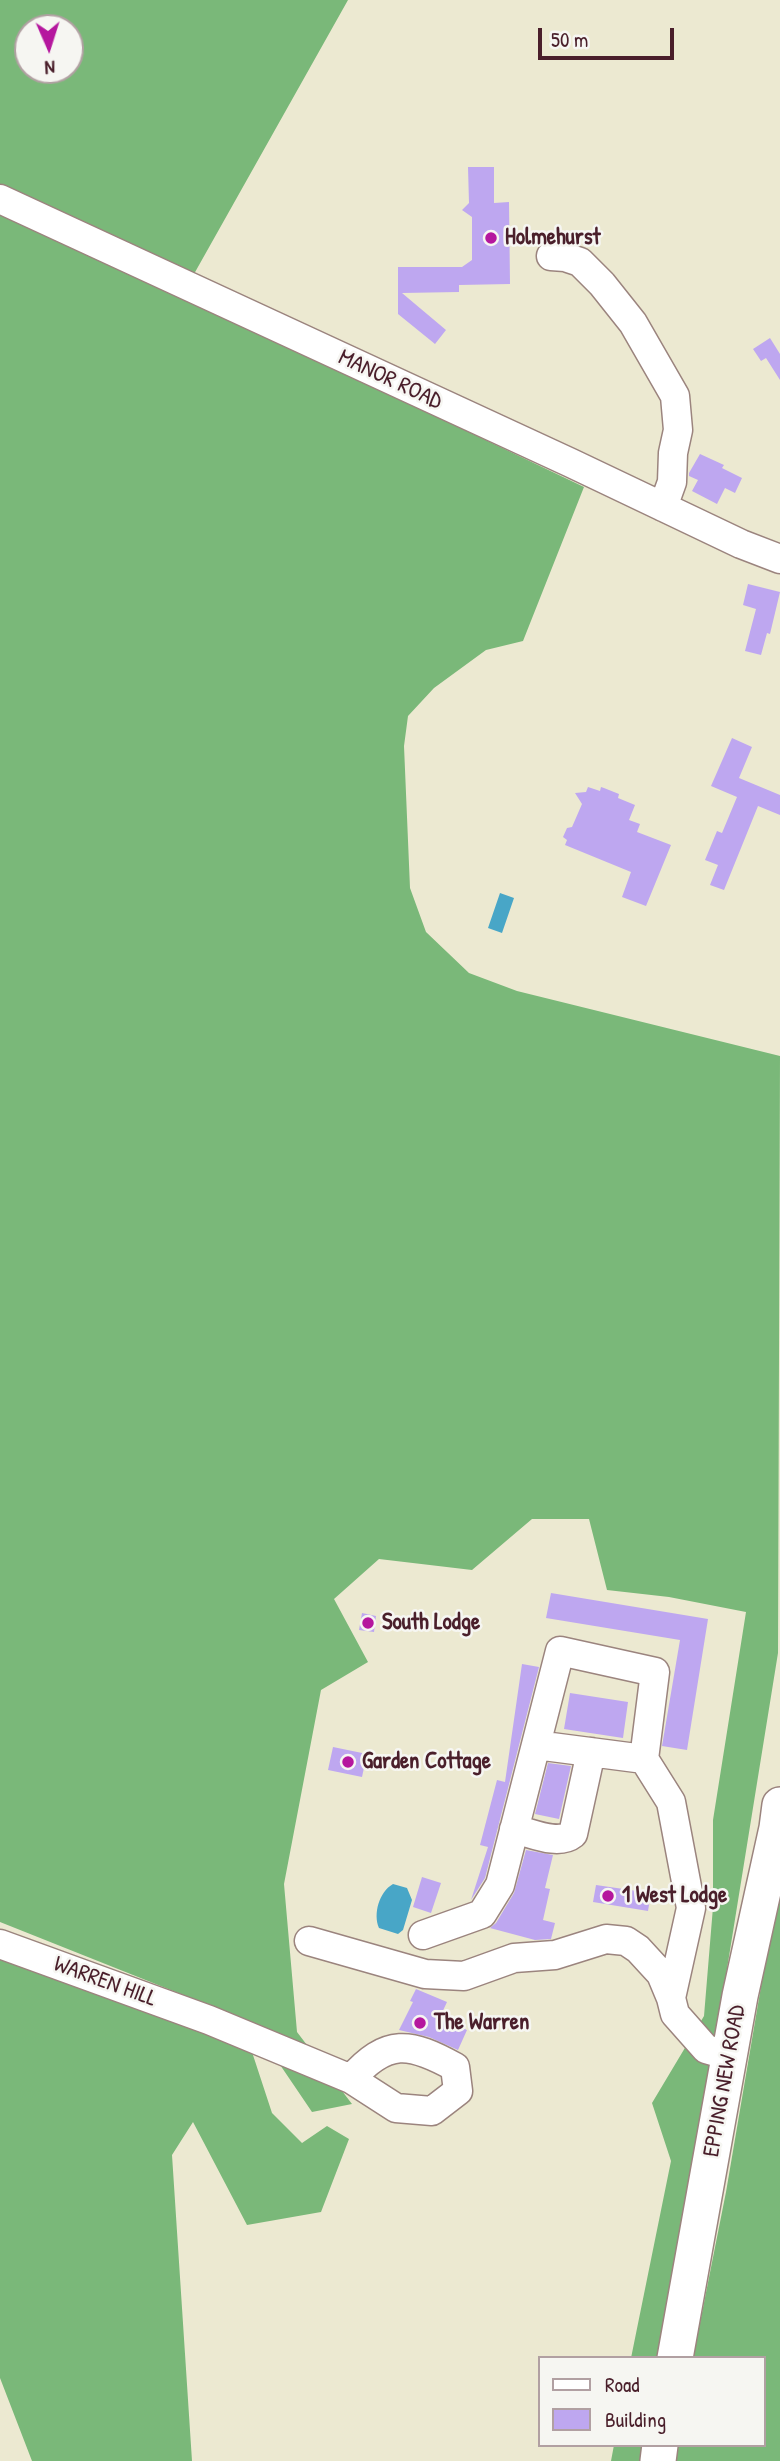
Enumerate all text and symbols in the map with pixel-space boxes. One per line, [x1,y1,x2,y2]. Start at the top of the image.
north arrow [14,14,84,84]
scale bar [542,14,678,58]
text: 50 m [551,25,588,54]
text: N [44,55,56,81]
place label: Holmehurst [505,224,600,252]
marker: Holmehurst [483,230,499,246]
street label: MANOR ROAD [334,344,446,416]
place label: South Lodge [382,1609,480,1637]
marker: South Lodge [360,1615,376,1631]
place label: Garden Cottage [362,1748,491,1776]
marker: Garden Cottage [340,1754,356,1770]
place label: 1 West Lodge [622,1882,727,1910]
marker: 1 West Lodge [600,1888,616,1904]
street label: WARREN HILL [50,1951,160,2013]
street label: EPPING NEW ROAD [698,2003,752,2159]
place label: The Warren [434,2009,529,2037]
marker: The Warren [412,2015,428,2031]
legend [538,2356,766,2447]
text: Road [605,2370,639,2399]
text: Building [605,2405,666,2434]

